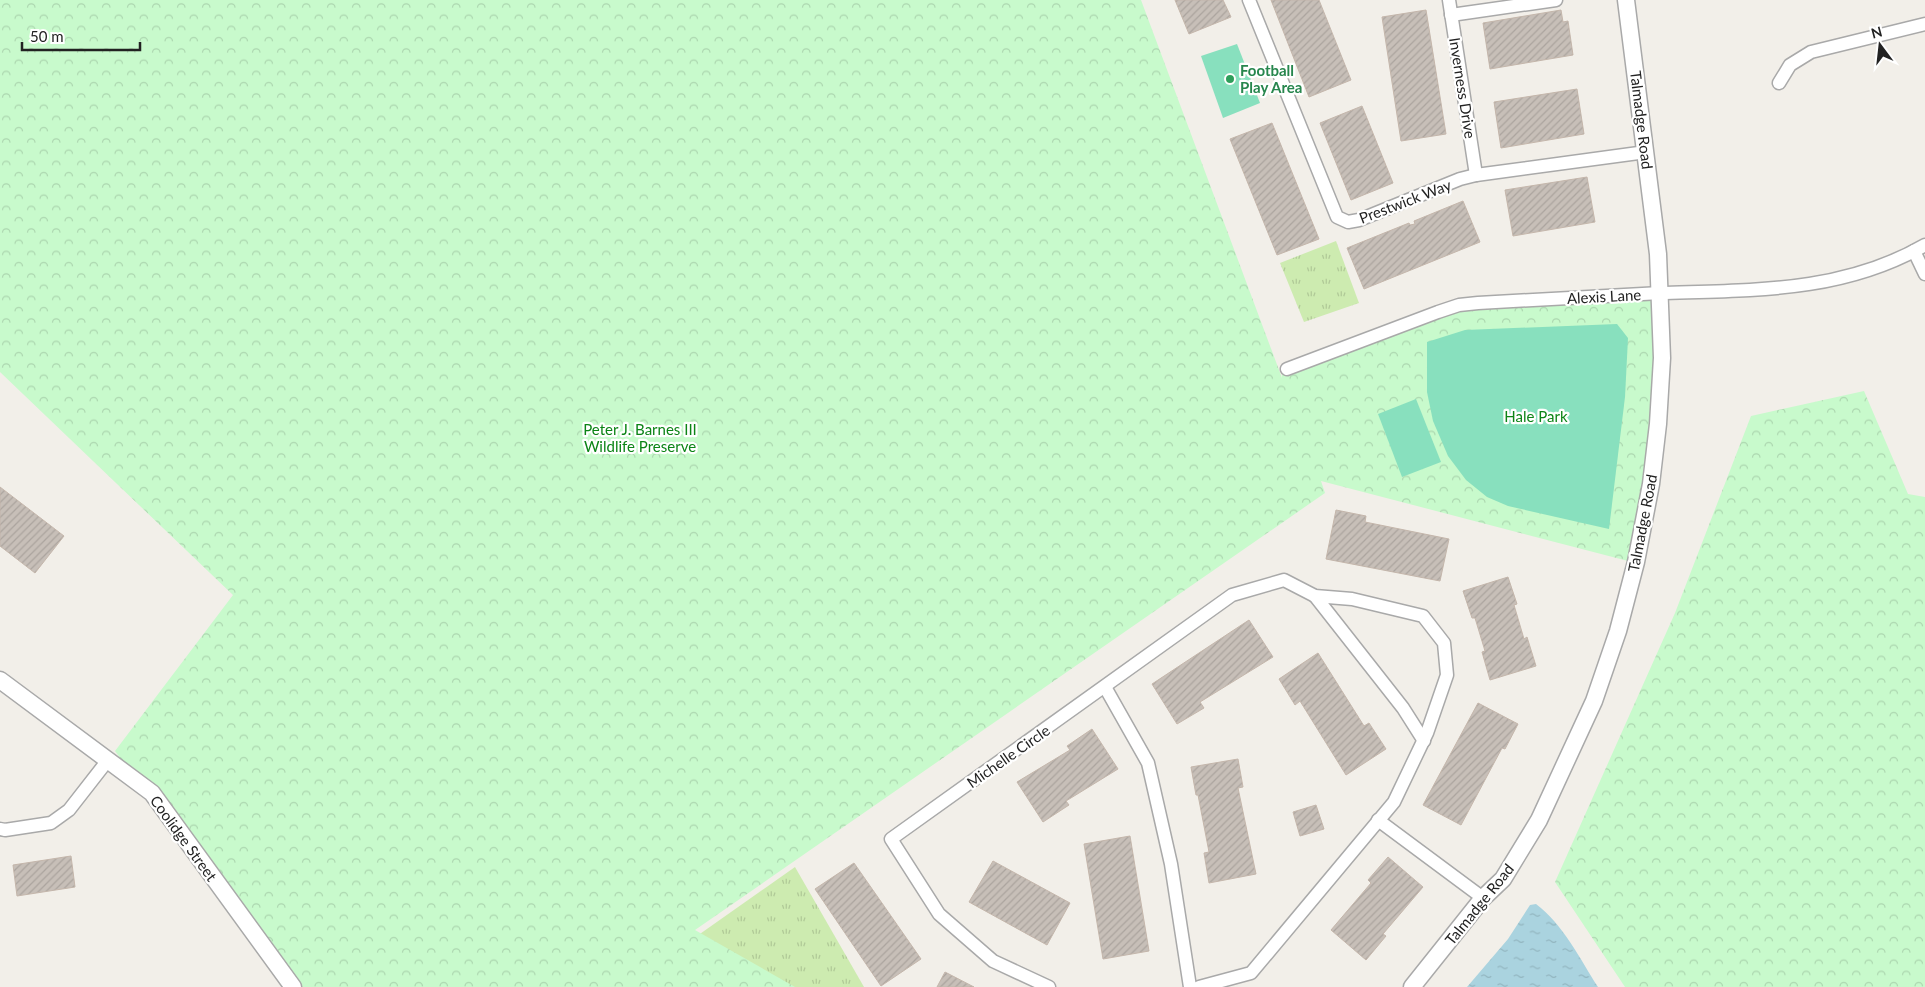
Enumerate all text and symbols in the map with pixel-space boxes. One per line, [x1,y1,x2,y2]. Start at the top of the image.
scale bar [22,20,140,52]
north arrow [1855,20,1905,70]
text: N [1869,22,1884,42]
text: 50 m [30,27,64,45]
street label: Inverness Drive [1446,36,1480,140]
place label: Football Play Area [1240,61,1302,96]
street label: Talmadge Road [1627,70,1657,170]
marker: Football Play Area [1224,73,1236,85]
street label: Prestwick Way [1356,175,1454,227]
street label: Alexis Lane [1566,285,1642,307]
park label: Hale Park [1504,407,1568,425]
park label: Peter J. Barnes III Wildlife Preserve [583,420,697,455]
street label: Talmadge Road [1624,473,1660,573]
street label: Michelle Circle [963,721,1053,791]
street label: Coolidge Street [147,792,221,885]
street label: Talmadge Road [1441,860,1517,948]

